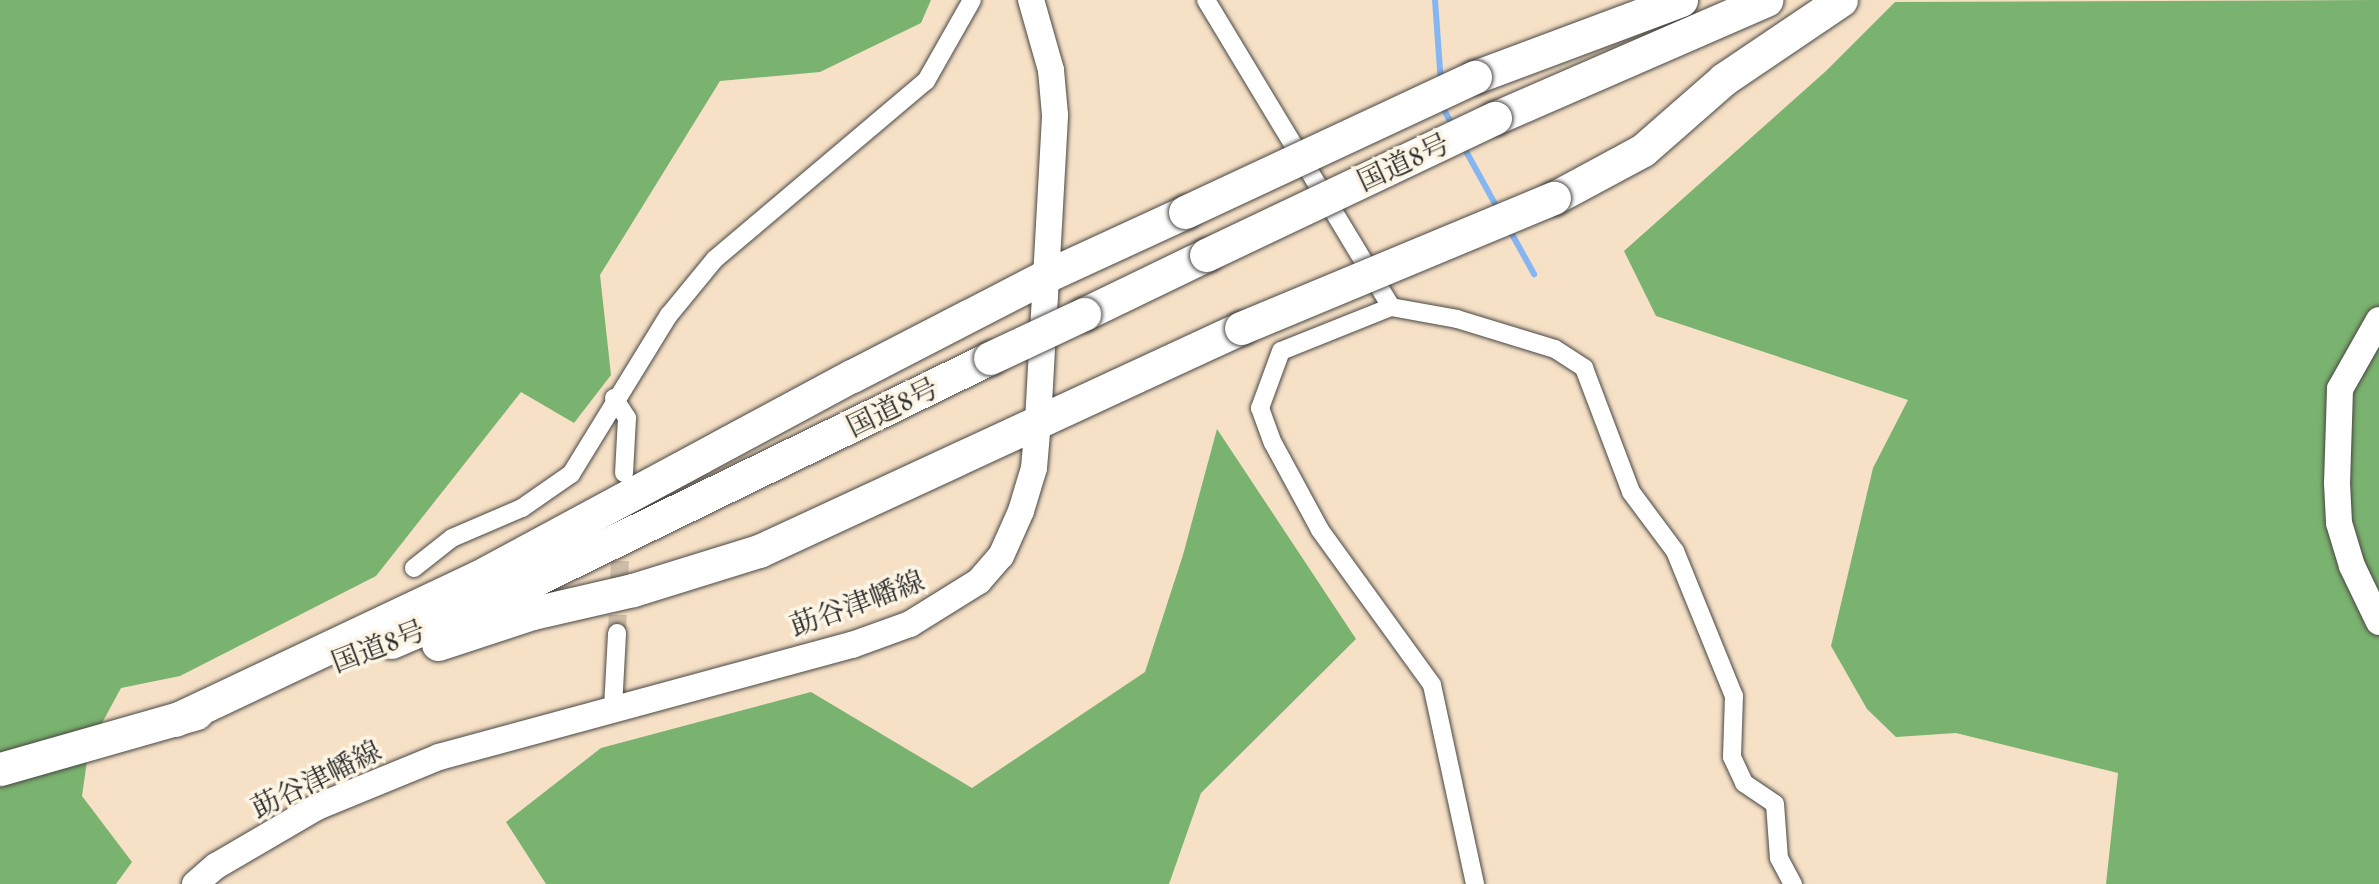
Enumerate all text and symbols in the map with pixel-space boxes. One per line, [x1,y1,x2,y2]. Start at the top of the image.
street label: 国道8号 [1352,126,1454,198]
street label: 国道8号 [841,371,943,443]
street label: 莇谷津幡線 [785,563,929,643]
street label: 国道8号 [326,613,430,679]
street label: 莇谷津幡線 [246,733,386,825]

